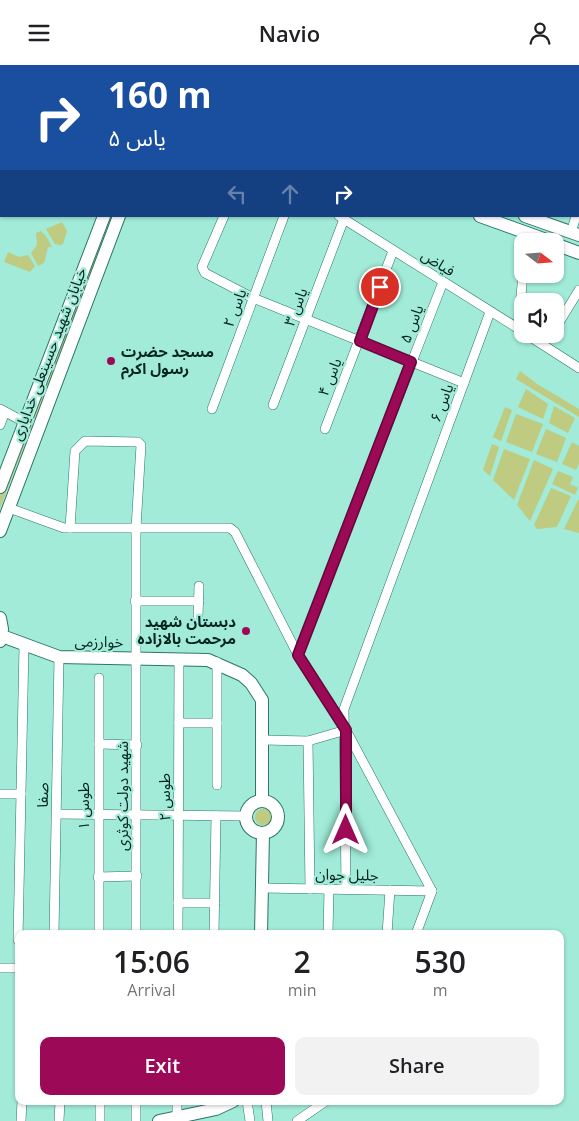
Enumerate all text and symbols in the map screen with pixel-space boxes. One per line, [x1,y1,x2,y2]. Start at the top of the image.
text: Navio [259,18,320,48]
icon: menu [25,19,53,47]
icon: person [526,19,554,47]
text: 160 m [108,71,212,118]
icon: right [25,85,90,150]
text: یاس ۵ [108,122,166,152]
icon: left [223,180,251,208]
icon: ahead [276,180,304,208]
icon: right [329,180,357,208]
north arrow [514,233,564,283]
map controls [514,233,564,343]
street label: فیاض [418,244,459,280]
street label: خیابان شهید حسینعلی خدایاری [6,264,90,443]
pin [359,266,401,308]
icon: arrive [366,273,394,301]
street label: یاس ۳ [279,285,311,329]
street label: یاس ۲ [218,286,250,330]
button: sound [514,293,564,343]
street label: یاس ۵ [395,302,427,346]
place label: مسجد حضرت رسول اکرم [121,341,214,380]
marker: مسجد حضرت رسول اکرم [105,355,117,367]
street label: یاس ۴ [312,355,346,399]
street label: یاس ۶ [425,381,457,425]
place label: دبستان شهید مرحمت بالازاده [138,611,236,648]
marker: دبستان شهید مرحمت بالازاده [240,625,252,637]
street label: خوارزمی [74,631,124,651]
street label: شهید دولت کوثری [112,741,132,851]
street label: طوس ۲ [154,773,174,821]
street label: صفا [32,782,52,808]
street label: طوس ۱ [73,782,93,830]
position arrow [319,803,371,855]
street label: جلیل جوان [315,863,379,885]
text: 15:06 [113,941,190,982]
text: 2 [294,941,311,982]
text: 530 [415,941,466,982]
text: Arrival [127,979,176,1001]
text: min [288,979,317,1001]
text: m [433,979,448,1001]
button: Exit [40,1037,285,1095]
button: Share [295,1037,539,1095]

